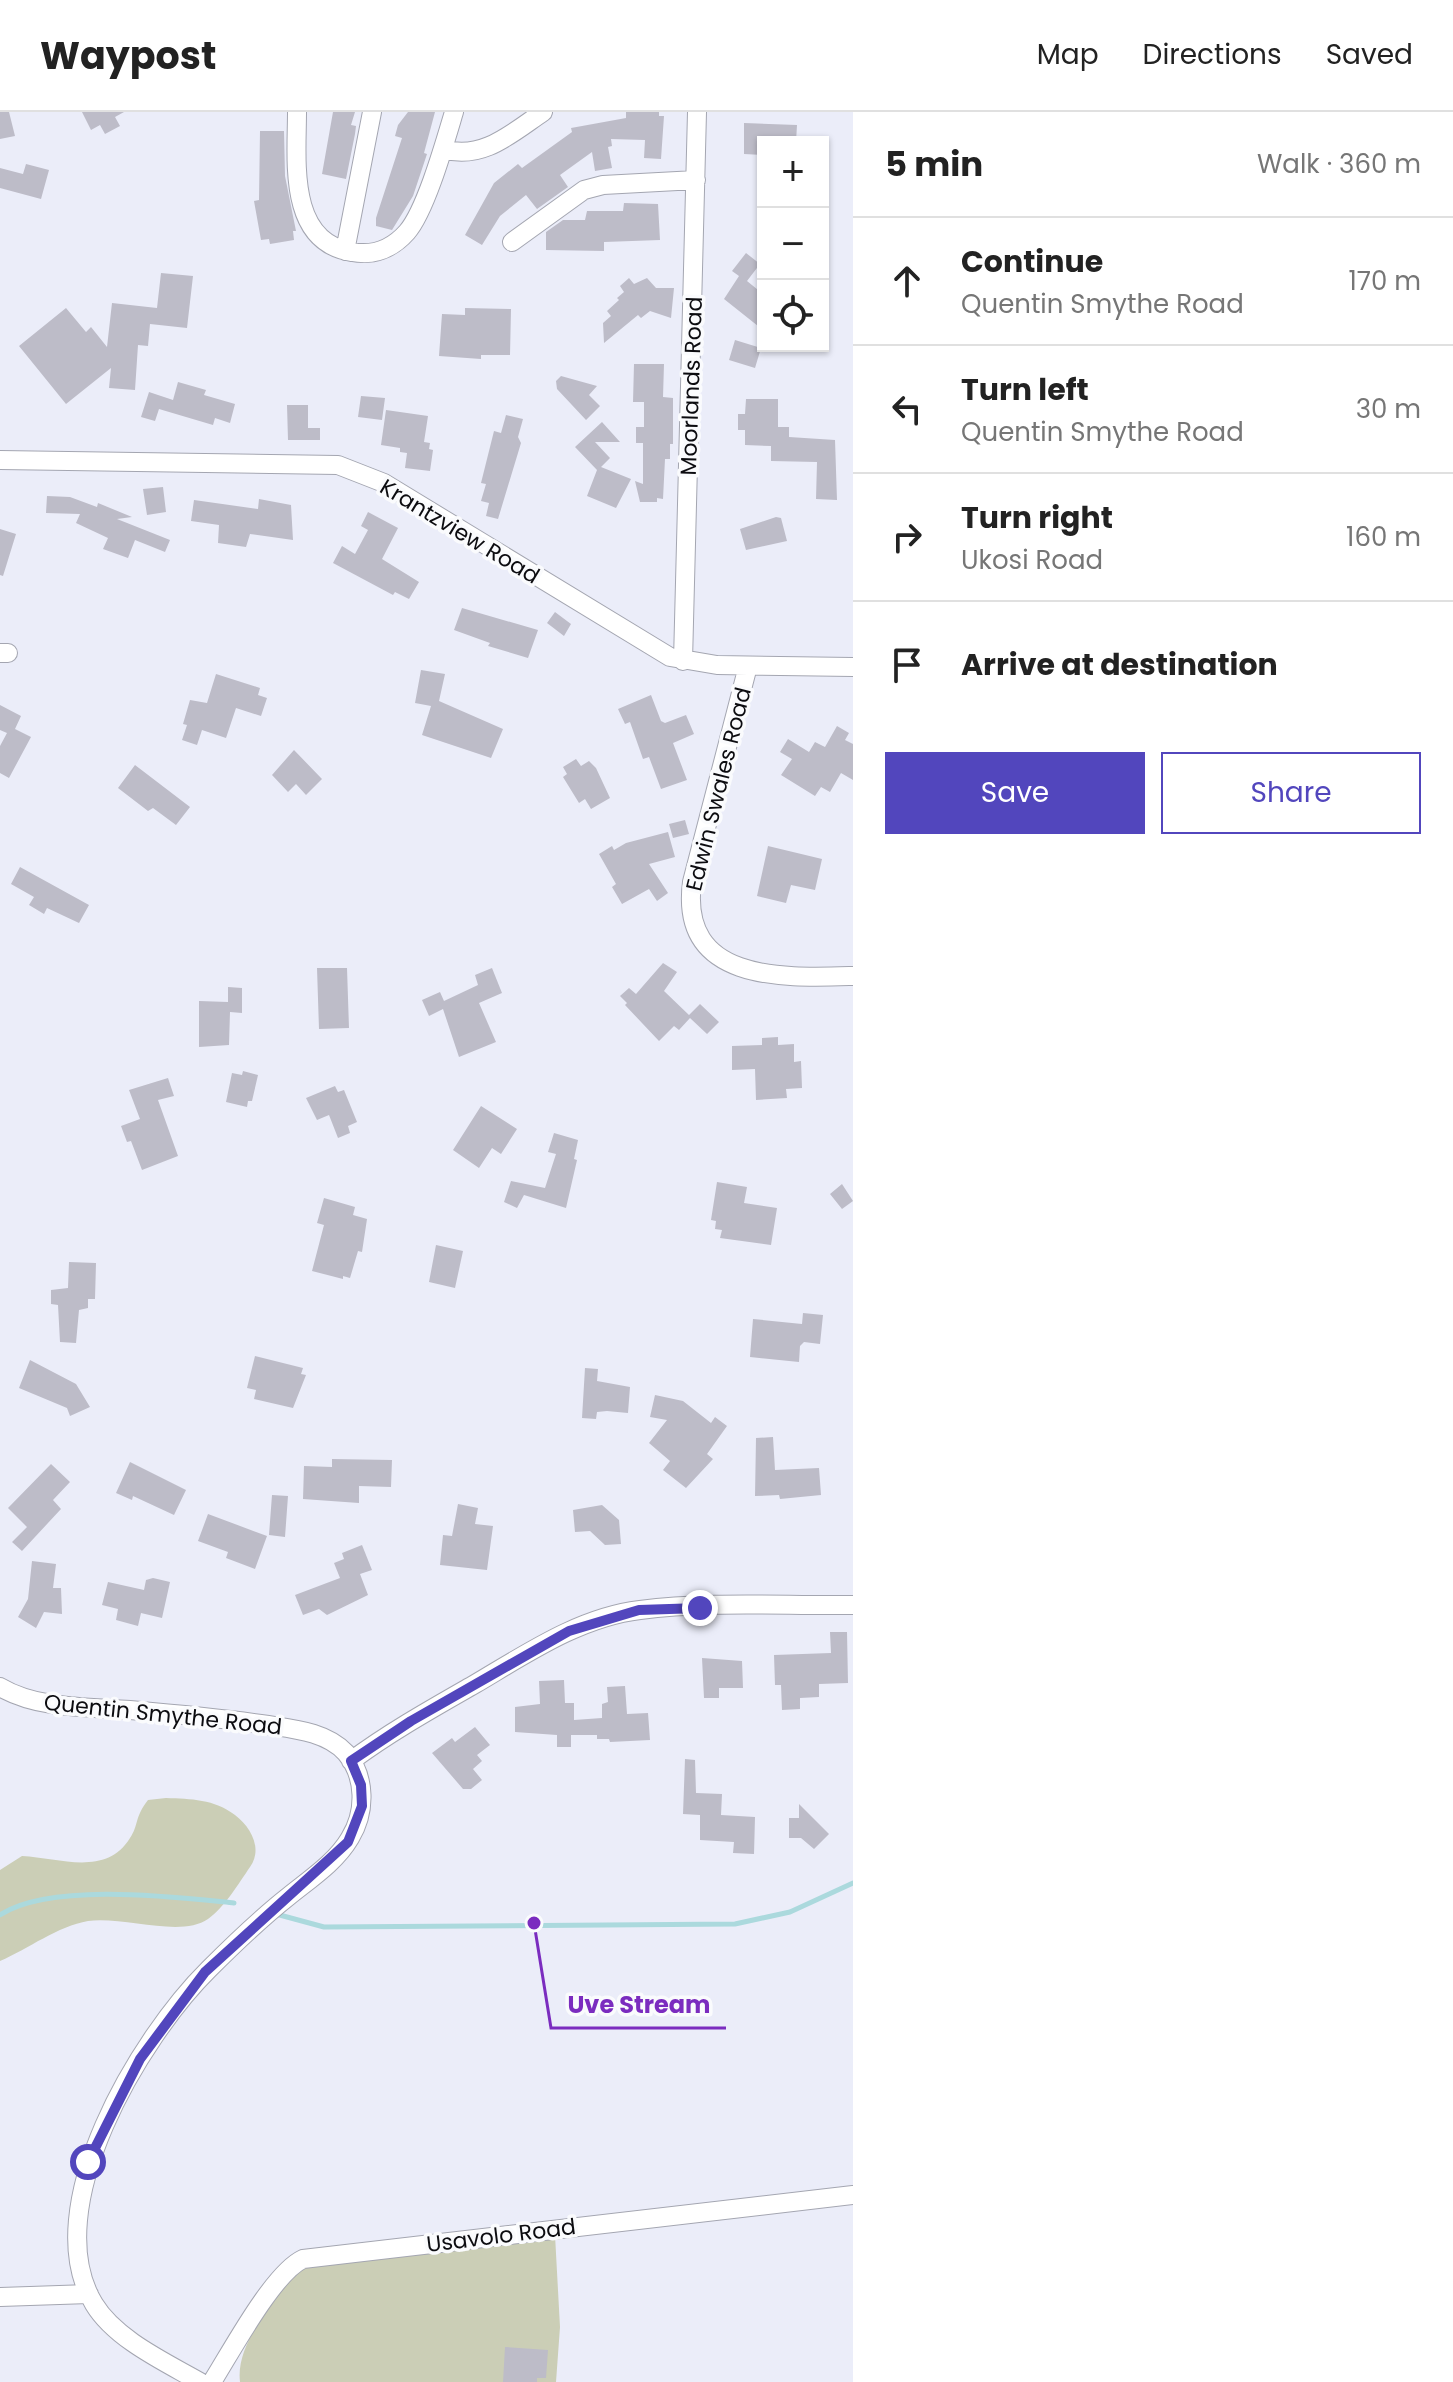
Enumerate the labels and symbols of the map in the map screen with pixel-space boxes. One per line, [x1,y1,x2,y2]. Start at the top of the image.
street label: Moorlands Road [673,296,710,476]
street label: Krantzview Road [374,472,545,591]
street label: Edwin Swales Road [678,684,759,894]
route end [682,1590,718,1626]
street label: Quentin Smythe Road [42,1687,284,1742]
callout: Uve Stream [551,1980,726,2028]
text: Uve Stream [567,1988,711,2021]
route start [70,2144,106,2180]
street label: Usavolo Road [425,2211,577,2260]

